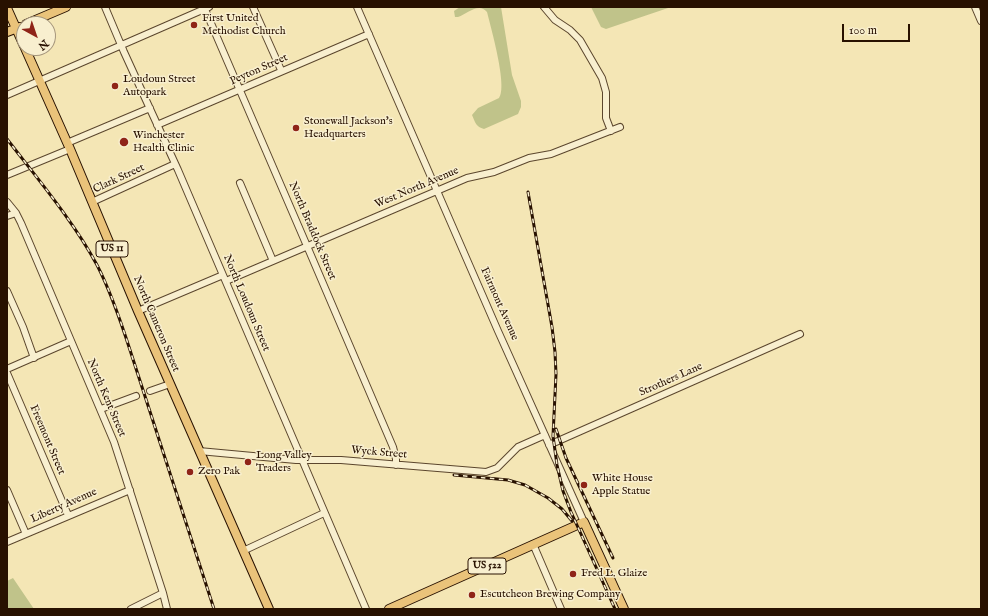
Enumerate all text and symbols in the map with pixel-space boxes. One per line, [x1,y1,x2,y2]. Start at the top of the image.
place label: First United Methodist Church [202,12,286,38]
north arrow [16,16,56,56]
scale bar [844,16,912,42]
marker: First United Methodist Church [189,20,199,30]
text: 100 m [849,23,877,38]
text: N [35,36,51,53]
street label: Peyton Street [228,51,290,89]
place label: Loudoun Street Autopark [123,73,196,99]
marker: Loudoun Street Autopark [110,81,120,91]
place label: Stonewall Jackson's Headquarters [304,115,393,141]
marker: Stonewall Jackson's Headquarters [291,123,301,133]
place label: Winchester Health Clinic [133,129,194,155]
marker: Winchester Health Clinic [118,136,130,148]
street label: Clark Street [91,161,147,197]
street label: West North Avenue [373,164,461,212]
street label: North Braddock Street [285,180,339,282]
road number: US 11 [96,241,128,257]
street label: North Loudoun Street [220,253,272,353]
street label: Fairmont Avenue [477,265,521,343]
street label: North Cameron Street [130,274,182,374]
street label: North Kent Street [84,357,128,439]
street label: Strothers Lane [637,360,705,400]
street label: Freemont Street [26,403,68,477]
street label: Wyck Street [351,444,407,462]
place label: Long Valley Traders [256,449,312,475]
marker: Long Valley Traders [243,457,253,467]
place label: Zero Pak [198,465,240,479]
marker: Zero Pak [185,467,195,477]
place label: White House Apple Statue [592,472,653,498]
marker: White House Apple Statue [579,480,589,490]
street label: Liberty Avenue [29,486,99,526]
road number: US 522 [468,558,506,574]
place label: Fred L. Glaize [581,567,647,581]
marker: Fred L. Glaize [568,569,578,579]
place label: Escutcheon Brewing Company [480,588,620,602]
marker: Escutcheon Brewing Company [467,590,477,600]

